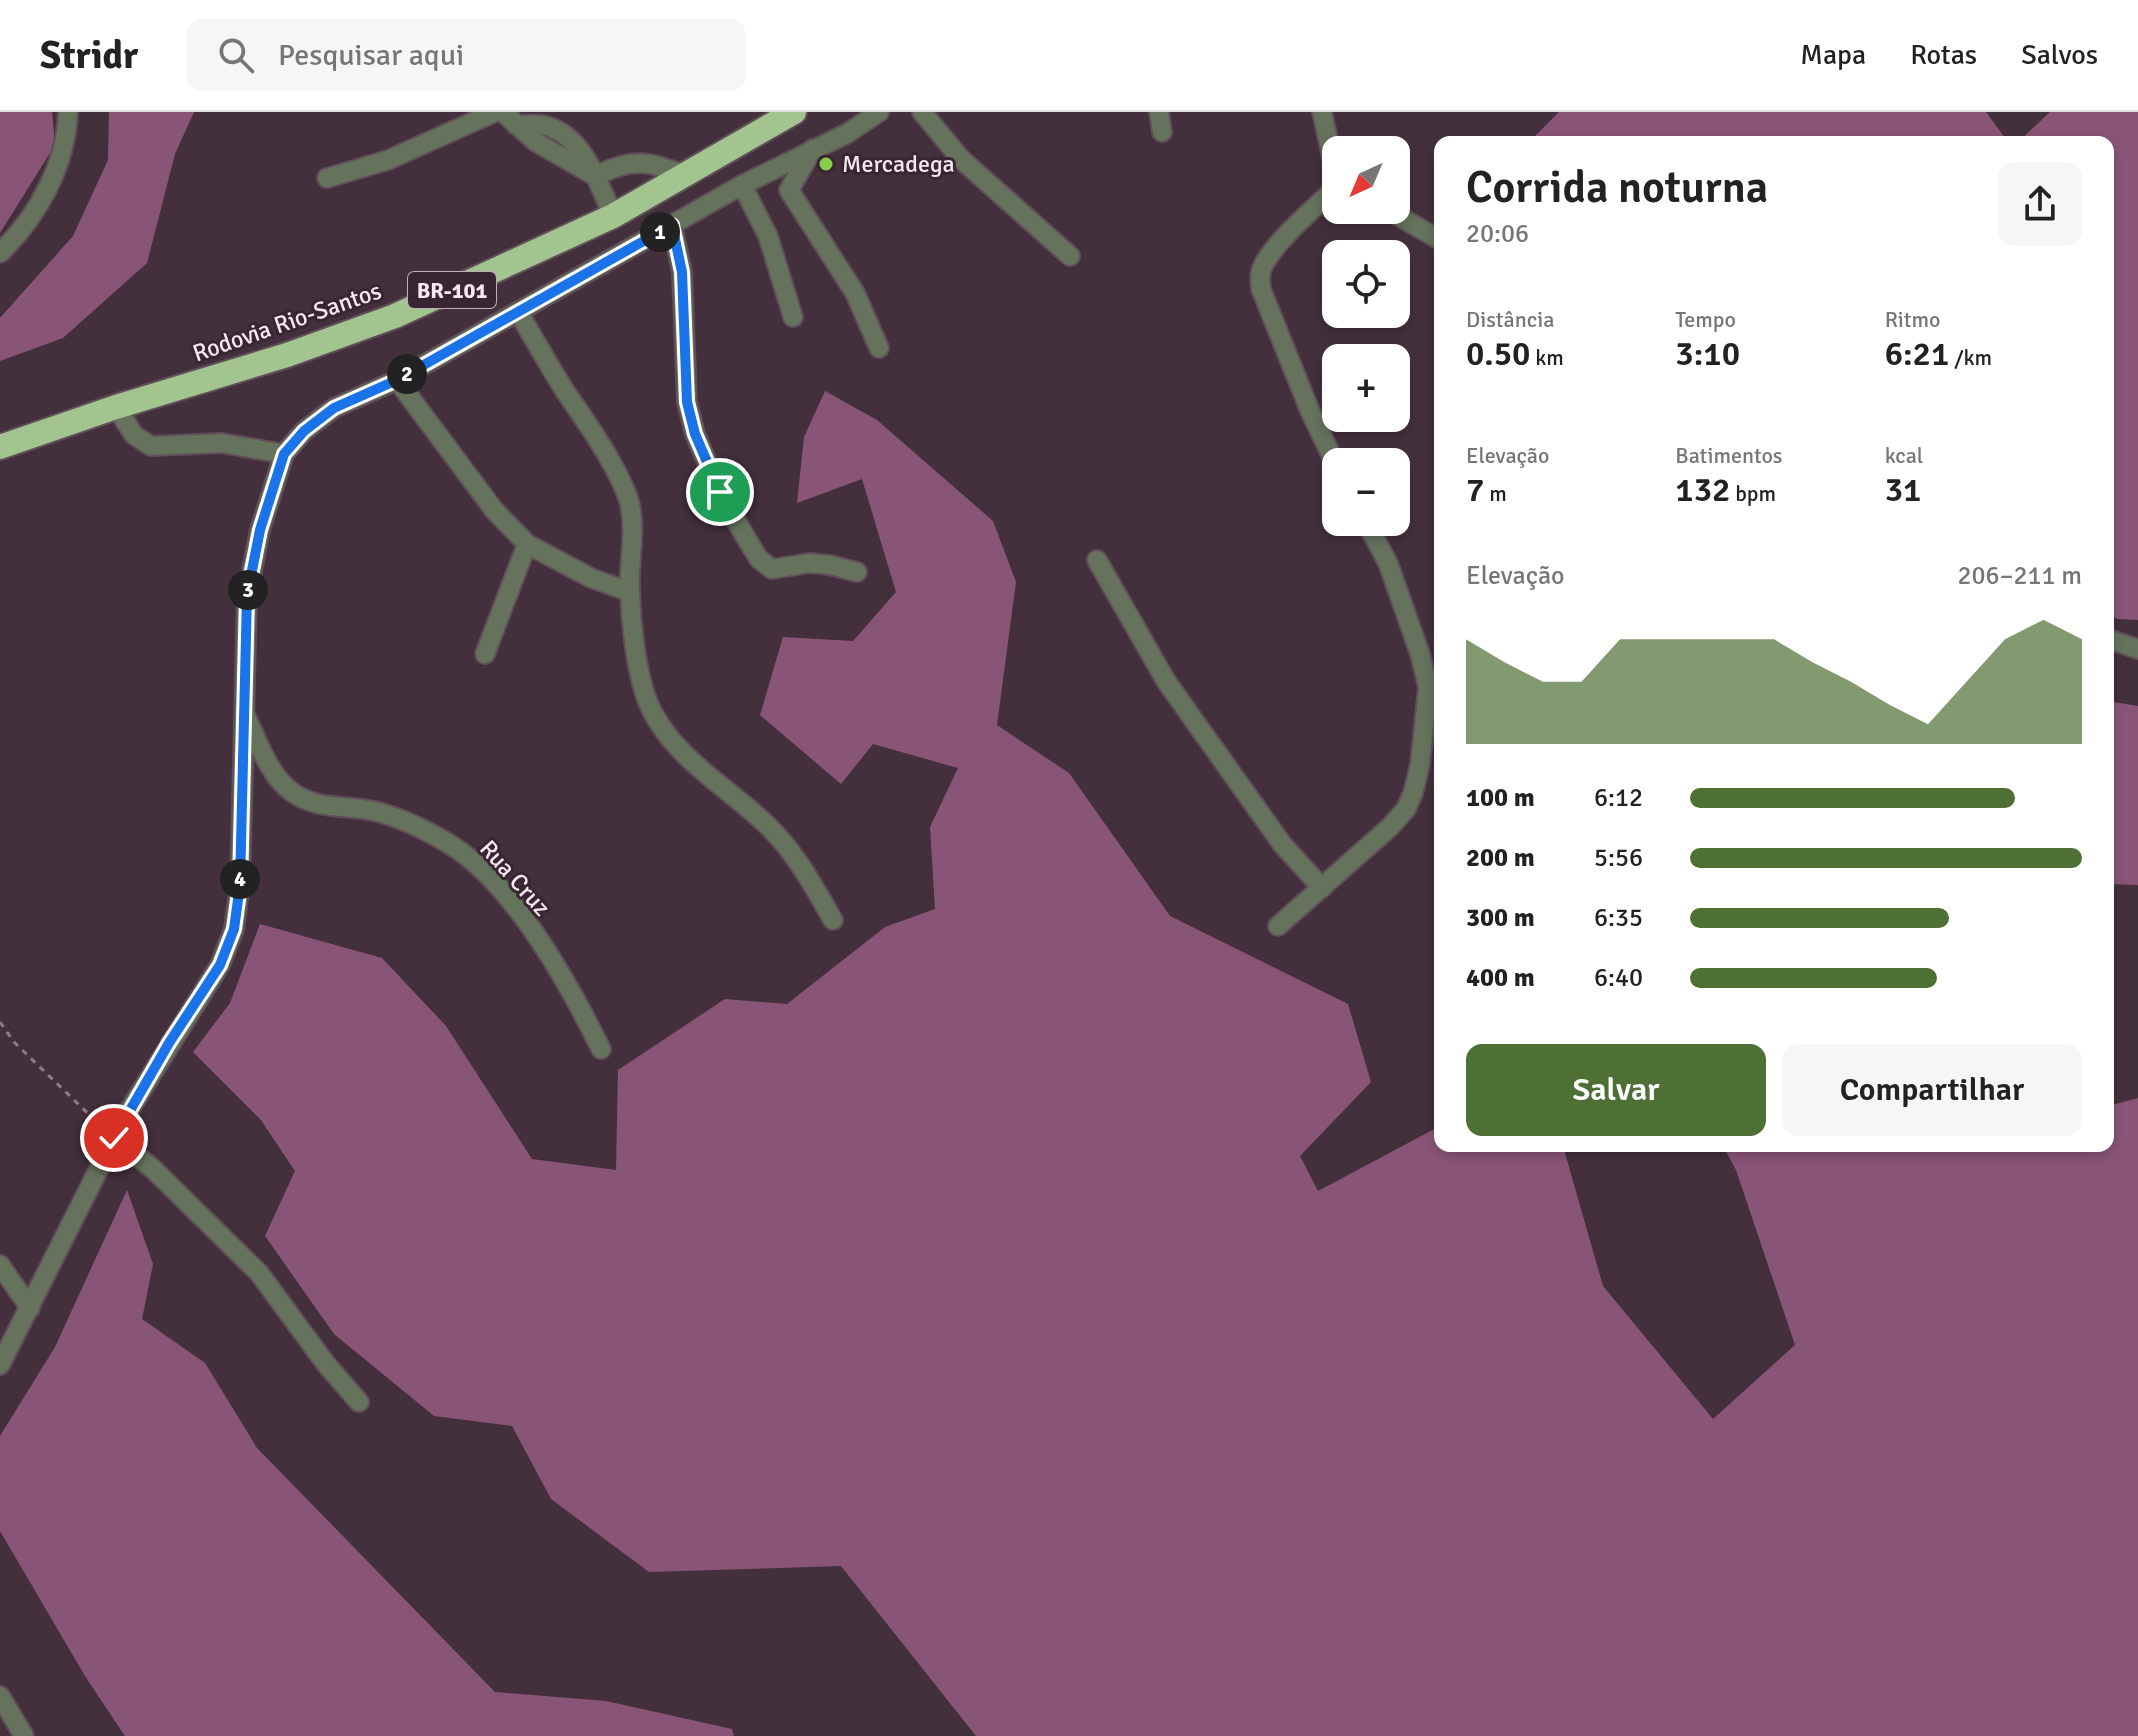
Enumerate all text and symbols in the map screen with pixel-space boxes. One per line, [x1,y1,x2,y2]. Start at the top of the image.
search box [186,19,746,91]
text: Stridr [40,32,138,79]
icon: search [214,33,258,77]
text: Pesquisar aqui [278,37,464,74]
text: Mapa [1800,38,1866,72]
text: Rotas [1910,38,1977,72]
text: Salvos [2021,38,2098,72]
north arrow [1322,136,1410,224]
map controls [1322,136,1410,536]
place label: Mercadega [842,149,955,179]
marker: Mercadega [817,155,835,173]
text: Corrida noturna [1466,161,1768,215]
button: share [1998,162,2082,246]
pin: 1 [640,212,680,252]
text: 1 [654,218,666,245]
text: 20:06 [1466,218,1529,250]
button: locate [1322,240,1410,328]
road number: BR-101 [408,272,496,308]
street label: Rodovia Rio-Santos [189,276,385,368]
text: Distância [1466,306,1554,333]
text: Tempo [1675,306,1736,333]
text: Ritmo [1885,306,1940,333]
text: 0.50 [1466,333,1530,375]
text: 3:10 [1675,333,1740,375]
text: 6:21 [1885,333,1949,375]
button: + [1322,344,1410,432]
text: km [1530,344,1564,371]
text: /km [1949,344,1992,371]
pin: 2 [387,354,427,394]
text: 2 [401,360,413,387]
text: Elevação [1466,442,1549,469]
text: Batimentos [1675,442,1783,469]
text: kcal [1885,442,1923,469]
button: − [1322,448,1410,536]
pin [686,458,754,526]
text: 7 [1466,469,1484,511]
text: 132 [1675,469,1730,511]
text: 31 [1885,469,1921,511]
icon: arrive [698,470,742,514]
text: m [1484,480,1507,507]
text: bpm [1730,480,1776,507]
text: Elevação [1466,560,1565,592]
text: 206–211 m [1958,560,2082,592]
pin: 3 [228,570,268,610]
text: 3 [242,576,254,603]
text: 100 m [1466,782,1535,814]
text: 6:12 [1594,782,1643,814]
street label: Rua Cruz [473,834,557,922]
text: 200 m [1466,842,1535,874]
text: 5:56 [1594,842,1643,874]
pin: 4 [220,859,260,899]
text: 4 [234,865,246,892]
text: 300 m [1466,902,1535,934]
text: 6:35 [1594,902,1643,934]
text: 400 m [1466,962,1535,994]
text: 6:40 [1594,962,1643,994]
button: Salvar [1466,1044,1766,1136]
button: Compartilhar [1782,1044,2082,1136]
pin [80,1104,148,1172]
icon: check [92,1116,136,1160]

